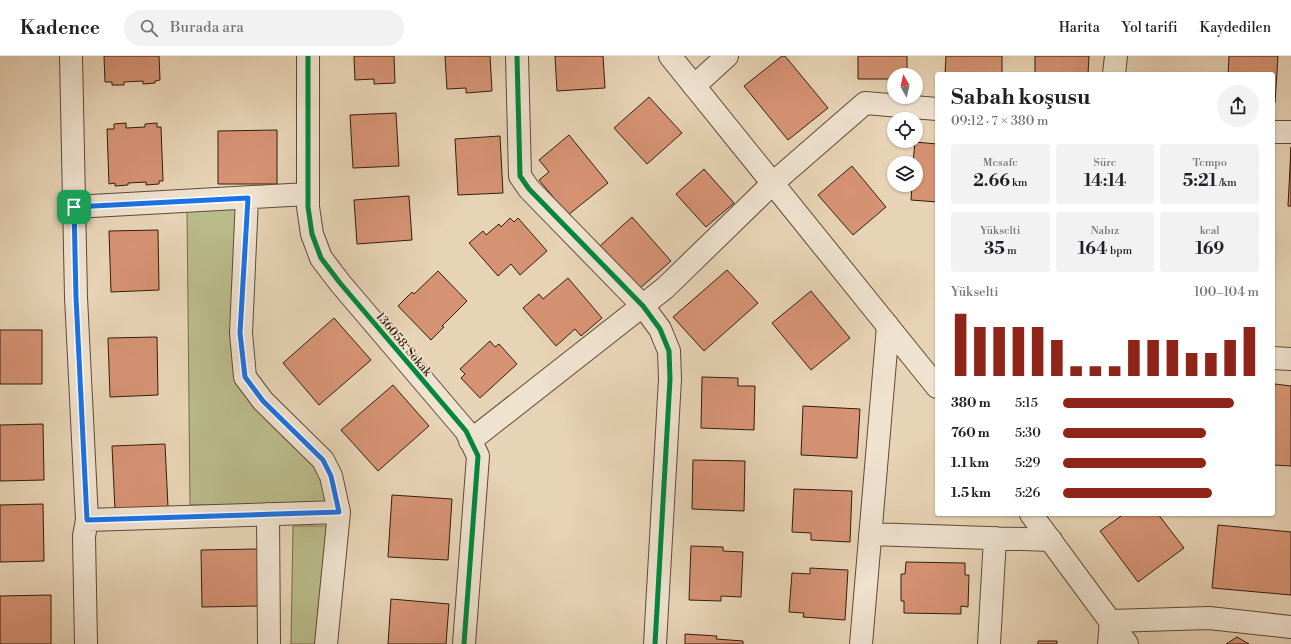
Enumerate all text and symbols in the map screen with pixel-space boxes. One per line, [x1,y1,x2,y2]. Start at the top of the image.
search box [124,10,404,46]
text: Kadence [20,16,100,40]
icon: search [138,17,160,39]
text: Burada ara [170,18,244,37]
text: Harita [1059,19,1100,37]
text: Yol tarifi [1122,19,1178,37]
text: Kaydedilen [1200,19,1271,37]
north arrow [887,68,923,104]
map controls [887,68,923,192]
text: Sabah koşusu [951,84,1090,111]
button: share [1217,85,1259,127]
button: locate [887,112,923,148]
text: 09:12 · 7 × 380 m [951,113,1048,129]
button: layers [887,156,923,192]
text: Mesafe [983,156,1018,170]
text: Süre [1094,156,1116,170]
text: Tempo [1192,156,1227,170]
text: 2.66 [973,170,1010,192]
text: 14:14 [1084,170,1126,192]
text: 5:21 [1183,170,1217,192]
text: km [1010,176,1028,190]
text: /km [1217,176,1237,190]
pin [57,190,91,224]
icon: arrive [63,196,85,218]
text: Yükselti [980,224,1020,238]
text: Nabız [1091,224,1119,238]
text: kcal [1200,224,1220,238]
text: 35 [984,238,1005,260]
text: 164 [1078,238,1108,260]
text: 169 [1195,238,1224,260]
text: m [1005,244,1017,258]
text: bpm [1108,244,1132,258]
text: Yükselti [951,284,998,300]
text: 100–104 m [1194,284,1259,300]
street label: 136058. Sokak [373,309,435,380]
text: 380 m [951,395,990,411]
text: 5:15 [1015,395,1038,411]
text: 760 m [951,425,990,441]
text: 5:30 [1015,425,1041,441]
text: 1.1 km [951,455,989,471]
text: 5:29 [1015,455,1040,471]
text: 1.5 km [951,485,991,501]
text: 5:26 [1015,485,1040,501]

